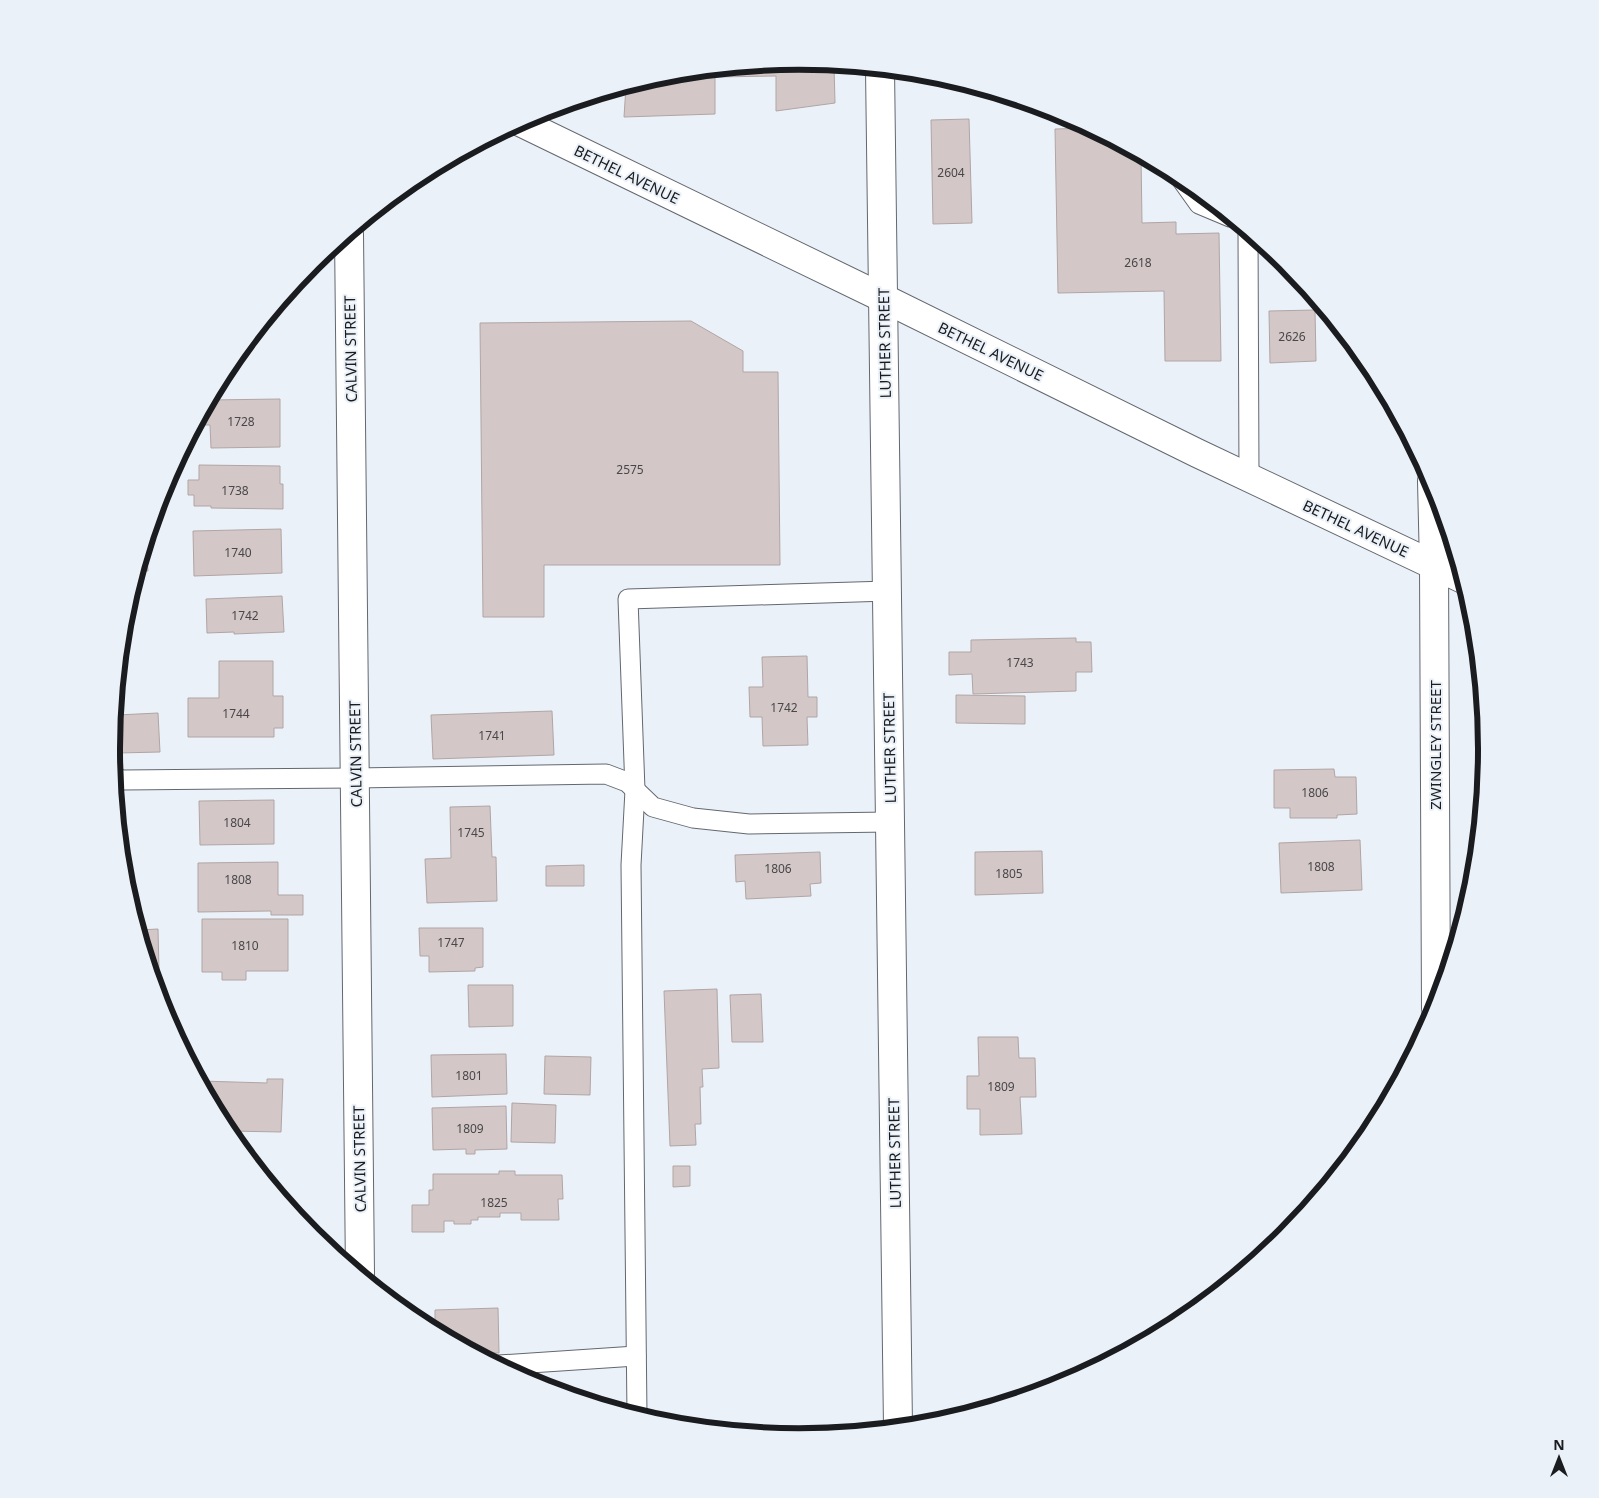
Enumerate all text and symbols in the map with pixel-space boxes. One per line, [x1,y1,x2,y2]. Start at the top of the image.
street label: BETHEL AVENUE [571,140,683,208]
house number: 2604 [937,164,965,181]
house number: 2618 [1124,254,1152,271]
street label: LUTHER STREET [873,287,895,398]
street label: CALVIN STREET [339,295,361,403]
street label: BETHEL AVENUE [935,317,1047,385]
house number: 2626 [1278,328,1306,345]
house number: 1728 [227,413,255,430]
house number: 2575 [616,461,644,478]
house number: 1738 [221,482,249,499]
street label: BETHEL AVENUE [1300,495,1412,561]
house number: 1740 [224,544,252,561]
house number: 1742 [231,607,259,624]
house number: 1743 [1006,654,1034,671]
street label: ZWINGLEY STREET [1425,680,1445,810]
street label: LUTHER STREET [878,692,900,803]
house number: 1742 [770,699,798,716]
street label: CALVIN STREET [344,700,366,808]
house number: 1744 [222,705,250,722]
house number: 1741 [478,727,506,744]
house number: 1806 [1301,784,1329,801]
house number: 1804 [223,814,251,831]
house number: 1745 [457,824,485,841]
house number: 1808 [1307,858,1335,875]
house number: 1806 [764,860,792,877]
house number: 1805 [995,865,1023,882]
house number: 1808 [224,871,252,888]
house number: 1747 [437,934,465,951]
house number: 1810 [231,937,259,954]
house number: 1801 [455,1067,483,1084]
house number: 1809 [987,1078,1015,1095]
street label: LUTHER STREET [883,1097,905,1208]
street label: CALVIN STREET [348,1105,370,1213]
house number: 1809 [456,1120,484,1137]
house number: 1825 [480,1194,508,1211]
north arrow [1534,1433,1584,1483]
text: N [1553,1435,1565,1454]

